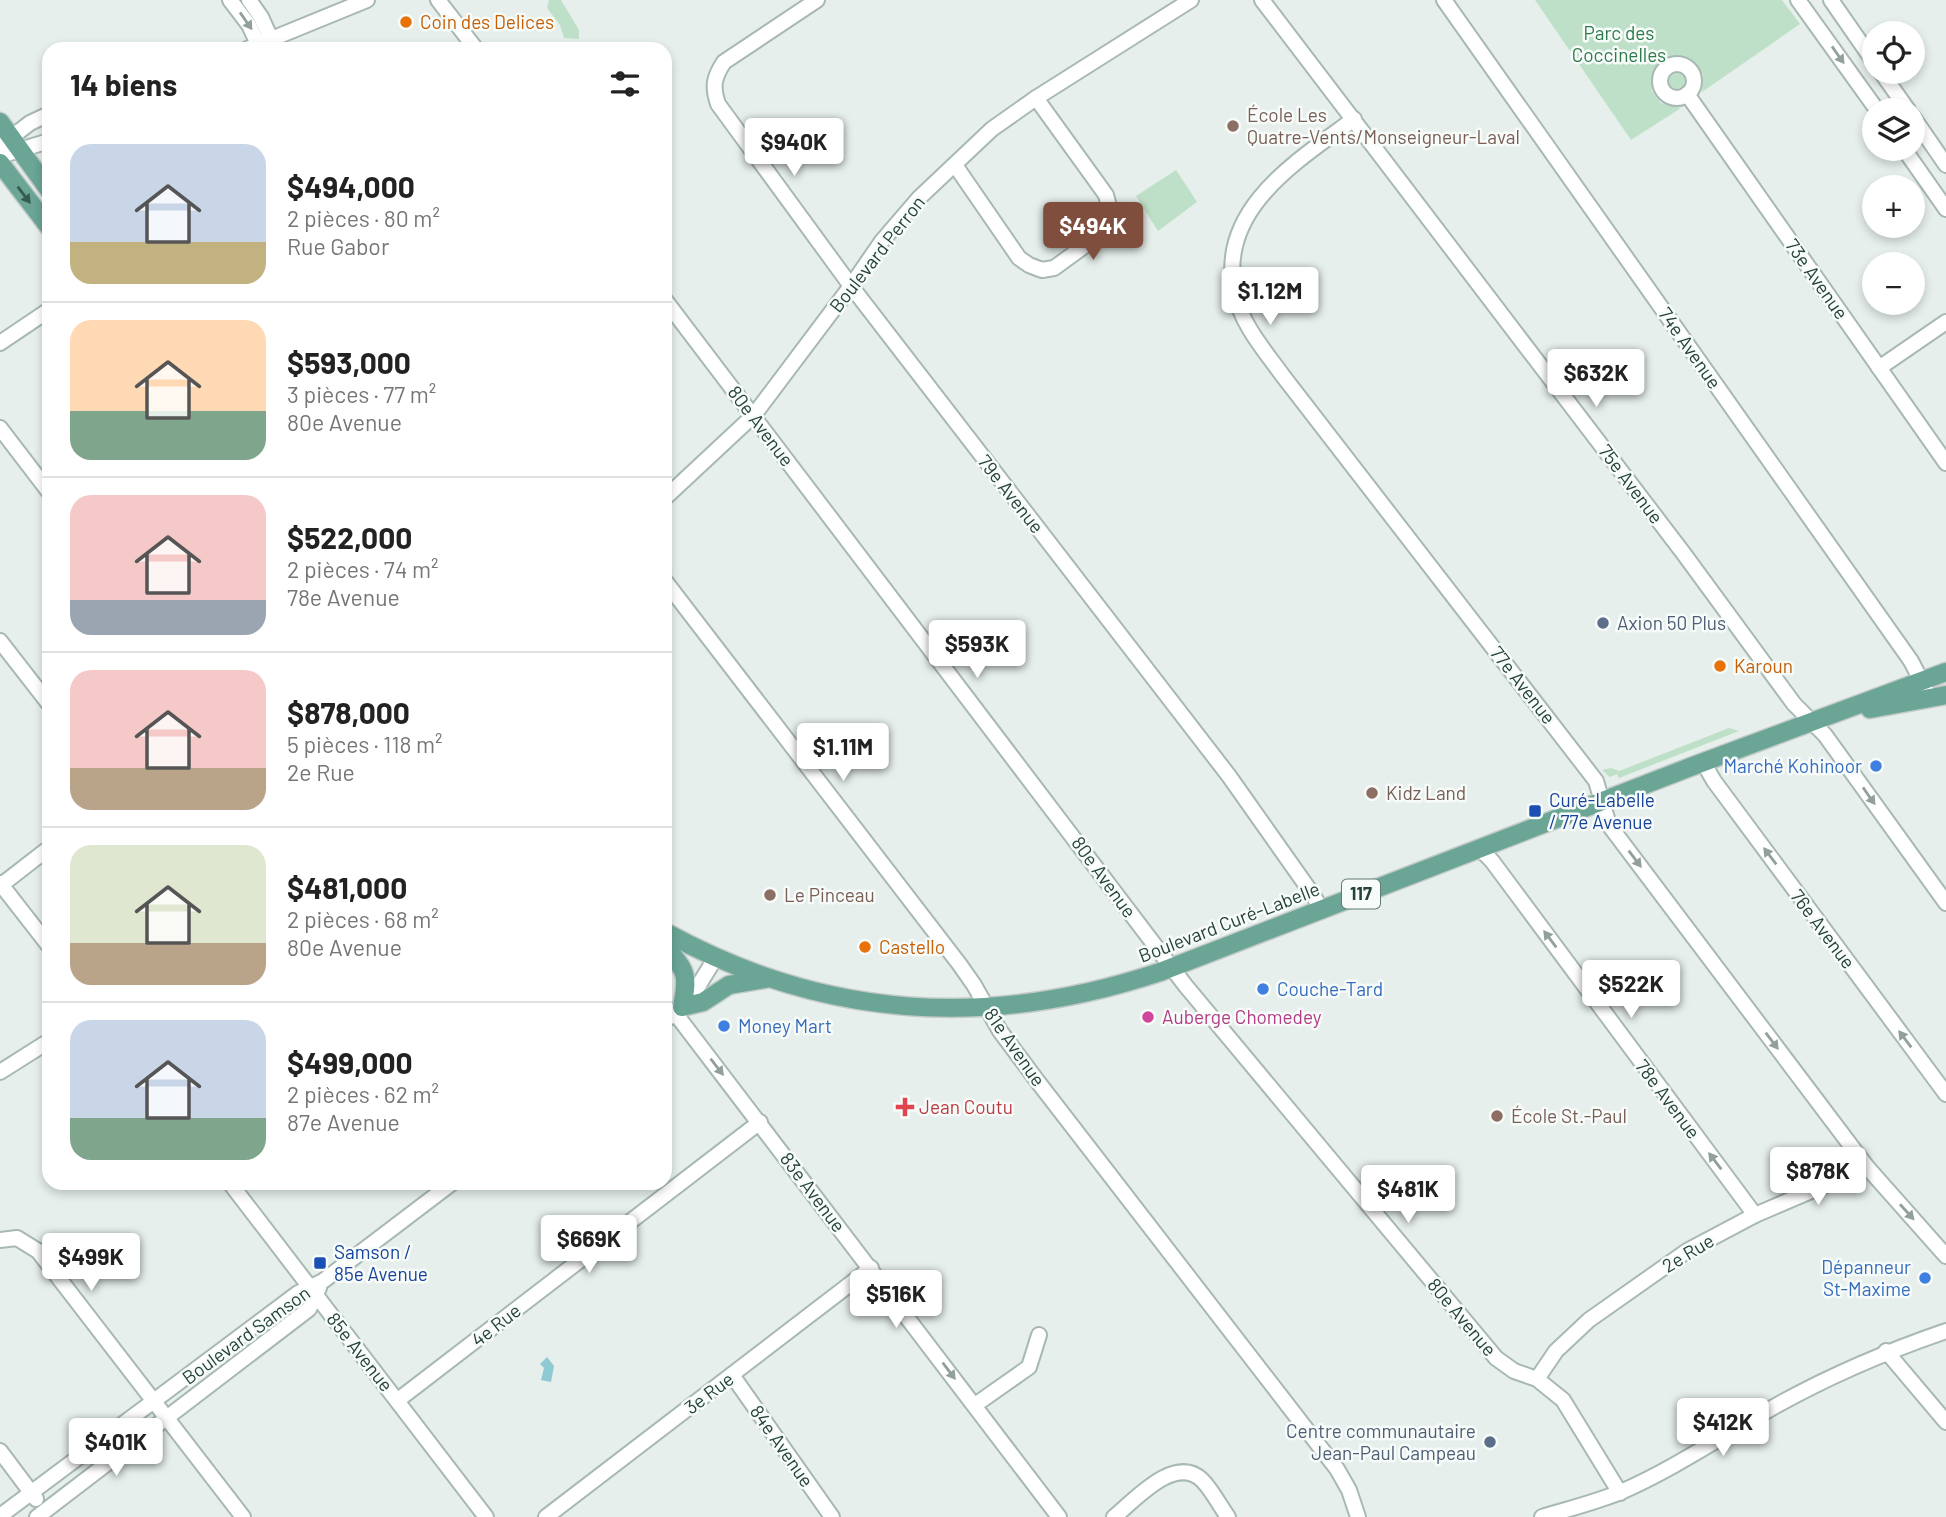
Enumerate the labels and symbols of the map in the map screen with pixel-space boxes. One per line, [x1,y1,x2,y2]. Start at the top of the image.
place label: Coin des Delices [420,10,554,33]
one-way arrow [239,12,253,30]
marker: Coin des Delices [398,14,414,30]
park label: Parc des Coccinelles [1572,21,1666,66]
one-way arrow [1831,46,1845,64]
place label: École Les Quatre-Vents/Monseigneur-Laval [1247,103,1520,148]
pin: $940K [745,118,843,178]
marker: École Les Quatre-Vents/Monseigneur-Laval [1225,118,1241,134]
one-way arrow [17,186,31,204]
street label: Boulevard Perron [824,191,929,317]
pin: $494K [1044,202,1142,262]
street label: 73e Avenue [1781,234,1854,323]
pin: $1.12M [1213,268,1327,327]
street label: 74e Avenue [1654,303,1727,393]
pin: $632K [1547,350,1645,409]
street label: 80e Avenue [724,381,799,471]
street label: 75e Avenue [1594,440,1669,528]
street label: 79e Avenue [974,450,1049,537]
place label: Axion 50 Plus [1617,611,1726,634]
marker: Axion 50 Plus [1595,615,1611,631]
pin: $593K [928,620,1026,680]
street label: 77e Avenue [1486,641,1561,728]
place label: Karoun [1734,654,1793,677]
marker: Karoun [1712,658,1728,674]
pin: $1.11M [786,724,900,783]
place label: Marché Kohinoor [1723,754,1862,777]
marker: Marché Kohinoor [1868,758,1884,774]
place label: Kidz Land [1386,781,1466,804]
marker: Kidz Land [1364,785,1380,801]
one-way arrow [1861,787,1875,805]
place label: Curé-Labelle / 77e Avenue [1549,788,1655,833]
marker: Curé-Labelle / 77e Avenue [1527,803,1543,819]
street label: 80e Avenue [1067,832,1142,922]
one-way arrow [1763,847,1777,866]
one-way arrow [1628,850,1642,868]
street label: Boulevard Curé-Labelle [1135,876,1323,967]
road number: 117 [1342,880,1380,908]
place label: Le Pinceau [784,883,875,906]
street label: 76e Avenue [1786,885,1861,973]
marker: Le Pinceau [762,887,778,903]
one-way arrow [1543,930,1557,948]
place label: Castello [879,935,945,958]
marker: Castello [857,939,873,955]
pin: $522K [1582,960,1680,1020]
place label: Couche-Tard [1277,977,1383,1000]
marker: Couche-Tard [1255,981,1271,997]
street label: 81e Avenue [980,1003,1051,1090]
place label: Auberge Chomedey [1162,1005,1322,1028]
marker: Auberge Chomedey [1140,1009,1156,1025]
place label: Money Mart [738,1014,832,1037]
marker: Money Mart [716,1018,732,1034]
one-way arrow [1899,1030,1913,1048]
one-way arrow [1765,1032,1779,1050]
street label: 78e Avenue [1631,1055,1706,1143]
one-way arrow [709,1057,724,1075]
place label: Jean Coutu [919,1095,1013,1118]
marker: Jean Coutu [897,1099,913,1115]
place label: École St.-Paul [1511,1104,1627,1127]
marker: École St.-Paul [1489,1108,1505,1124]
street label: 83e Avenue [776,1147,851,1236]
pin: $878K [1769,1148,1867,1207]
one-way arrow [1708,1152,1722,1170]
pin: $481K [1359,1166,1457,1225]
one-way arrow [1899,1203,1914,1220]
pin: $669K [540,1216,638,1275]
street label: 2e Rue [1658,1228,1718,1277]
pin: $499K [42,1234,140,1293]
place label: Samson / 85e Avenue [334,1240,428,1285]
marker: Samson / 85e Avenue [312,1255,328,1271]
place label: Dépanneur St-Maxime [1821,1255,1911,1300]
pin: $516K [847,1270,945,1330]
marker: Dépanneur St-Maxime [1917,1270,1933,1286]
street label: 80e Avenue [1423,1273,1502,1360]
street label: Boulevard Samson [177,1280,314,1389]
street label: 4e Rue [466,1298,525,1351]
street label: 85e Avenue [322,1308,398,1396]
one-way arrow [941,1362,955,1380]
street label: 3e Rue [680,1367,738,1419]
pin: $412K [1674,1398,1772,1458]
street label: 84e Avenue [746,1400,819,1491]
pin: $401K [67,1418,165,1478]
place label: Centre communautaire Jean-Paul Campeau [1286,1419,1476,1464]
marker: Centre communautaire Jean-Paul Campeau [1482,1434,1498,1450]

